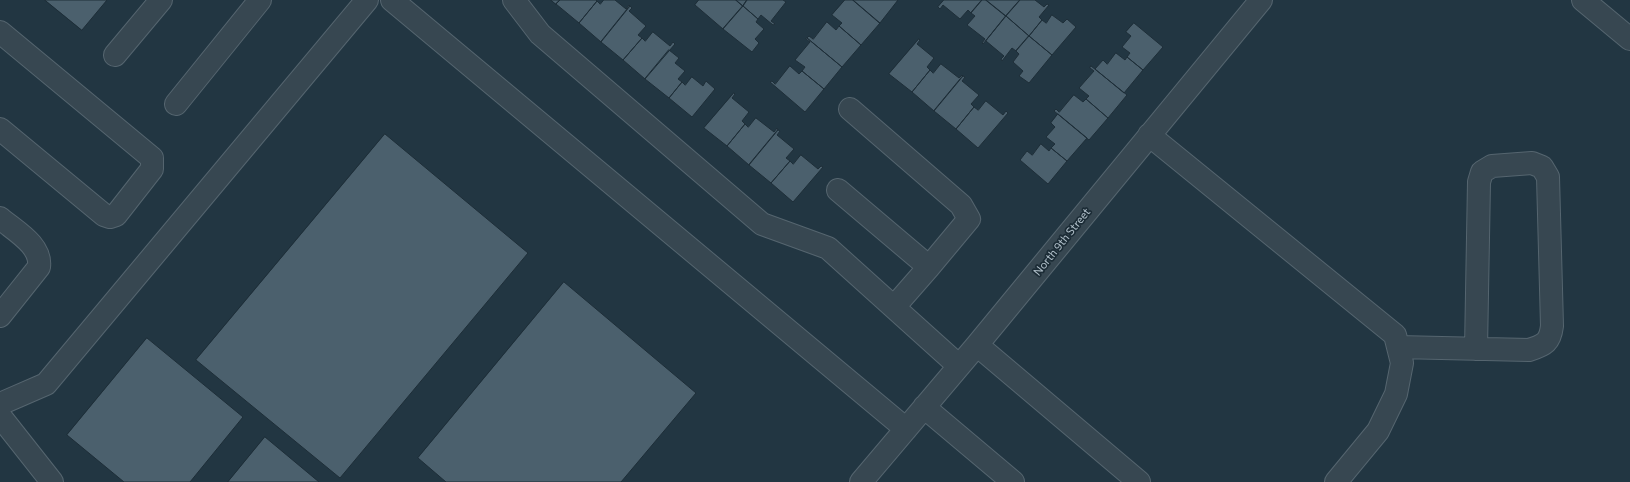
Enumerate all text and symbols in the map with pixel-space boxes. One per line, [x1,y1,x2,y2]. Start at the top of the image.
street label: North 9th Street [1031,206,1093,278]

